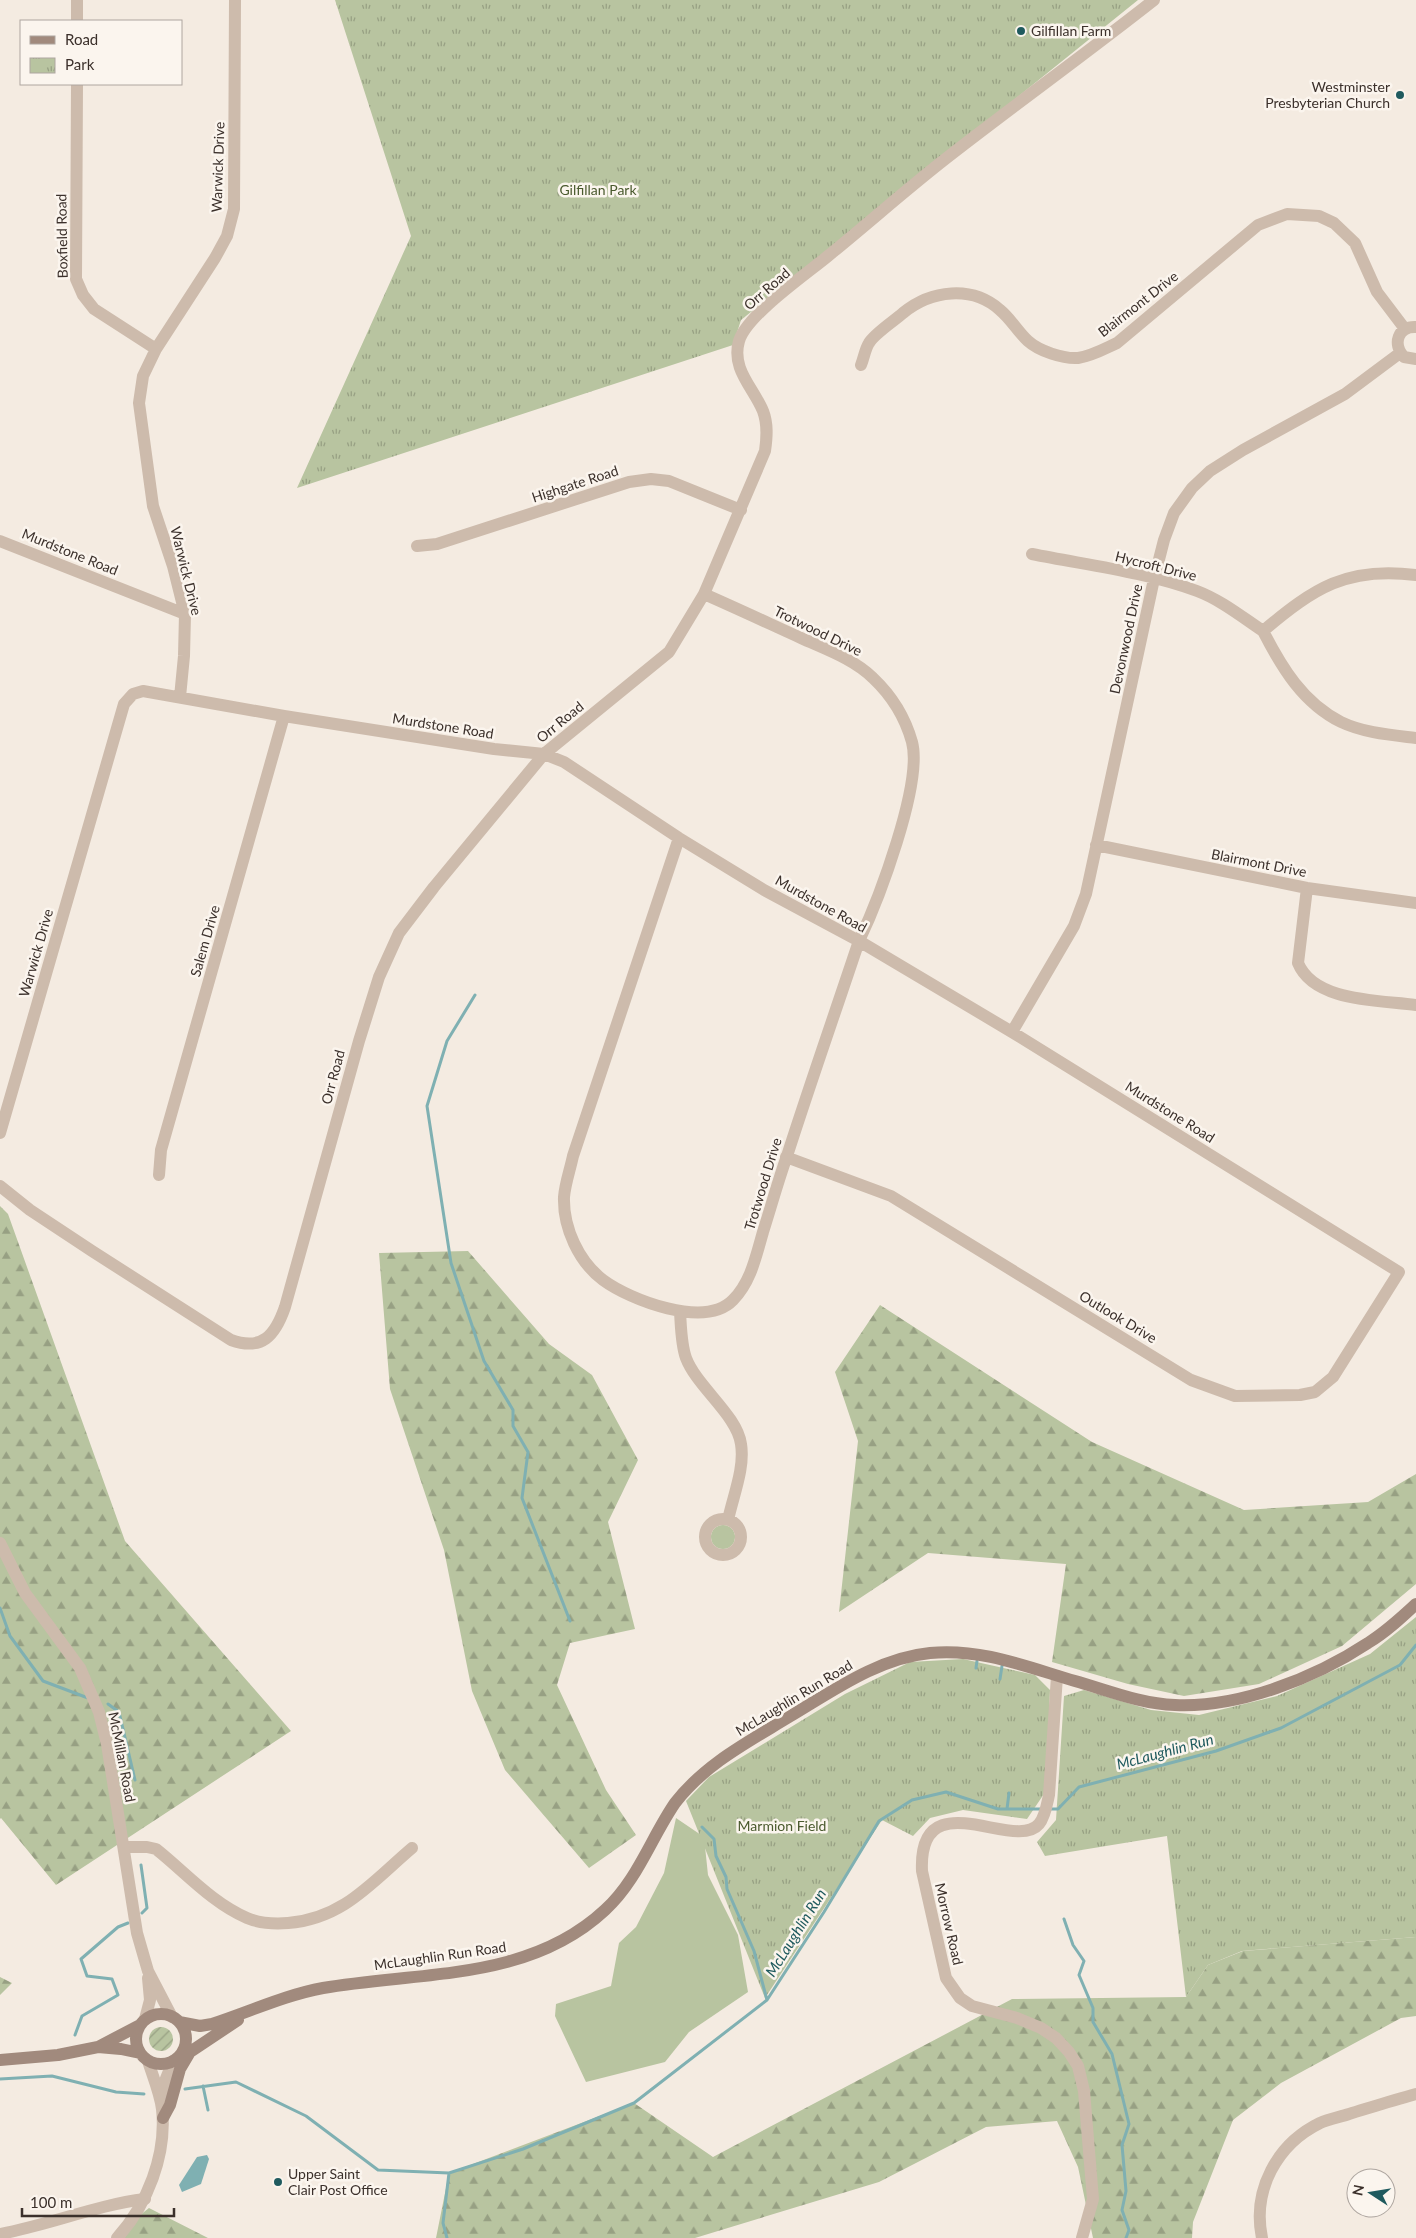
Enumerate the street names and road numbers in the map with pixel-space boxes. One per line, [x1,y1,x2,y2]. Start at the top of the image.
street label: Warwick Drive [207,121,228,213]
street label: Boxfield Road [52,193,71,279]
street label: Orr Road [740,264,793,313]
street label: Blairmont Drive [1094,267,1181,340]
street label: Highgate Road [529,462,620,506]
street label: Murdstone Road [20,525,121,579]
street label: Warwick Drive [167,525,206,617]
street label: Hycroft Drive [1114,547,1199,584]
street label: Devonwood Drive [1106,582,1145,695]
street label: Trotwood Drive [771,602,865,659]
street label: Orr Road [533,698,587,746]
street label: Murdstone Road [391,709,495,742]
street label: Blairmont Drive [1210,845,1308,880]
street label: Murdstone Road [772,871,870,936]
street label: Salem Drive [186,903,223,979]
street label: Warwick Drive [15,907,56,999]
street label: Orr Road [317,1048,348,1106]
street label: Murdstone Road [1122,1077,1218,1146]
street label: Trotwood Drive [740,1135,785,1232]
street label: Outlook Drive [1077,1287,1160,1346]
street label: McLaughlin Run Road [732,1656,855,1739]
street label: McMillan Road [105,1710,140,1804]
street label: Morrow Road [932,1881,967,1967]
street label: McLaughlin Run Road [373,1938,507,1973]

